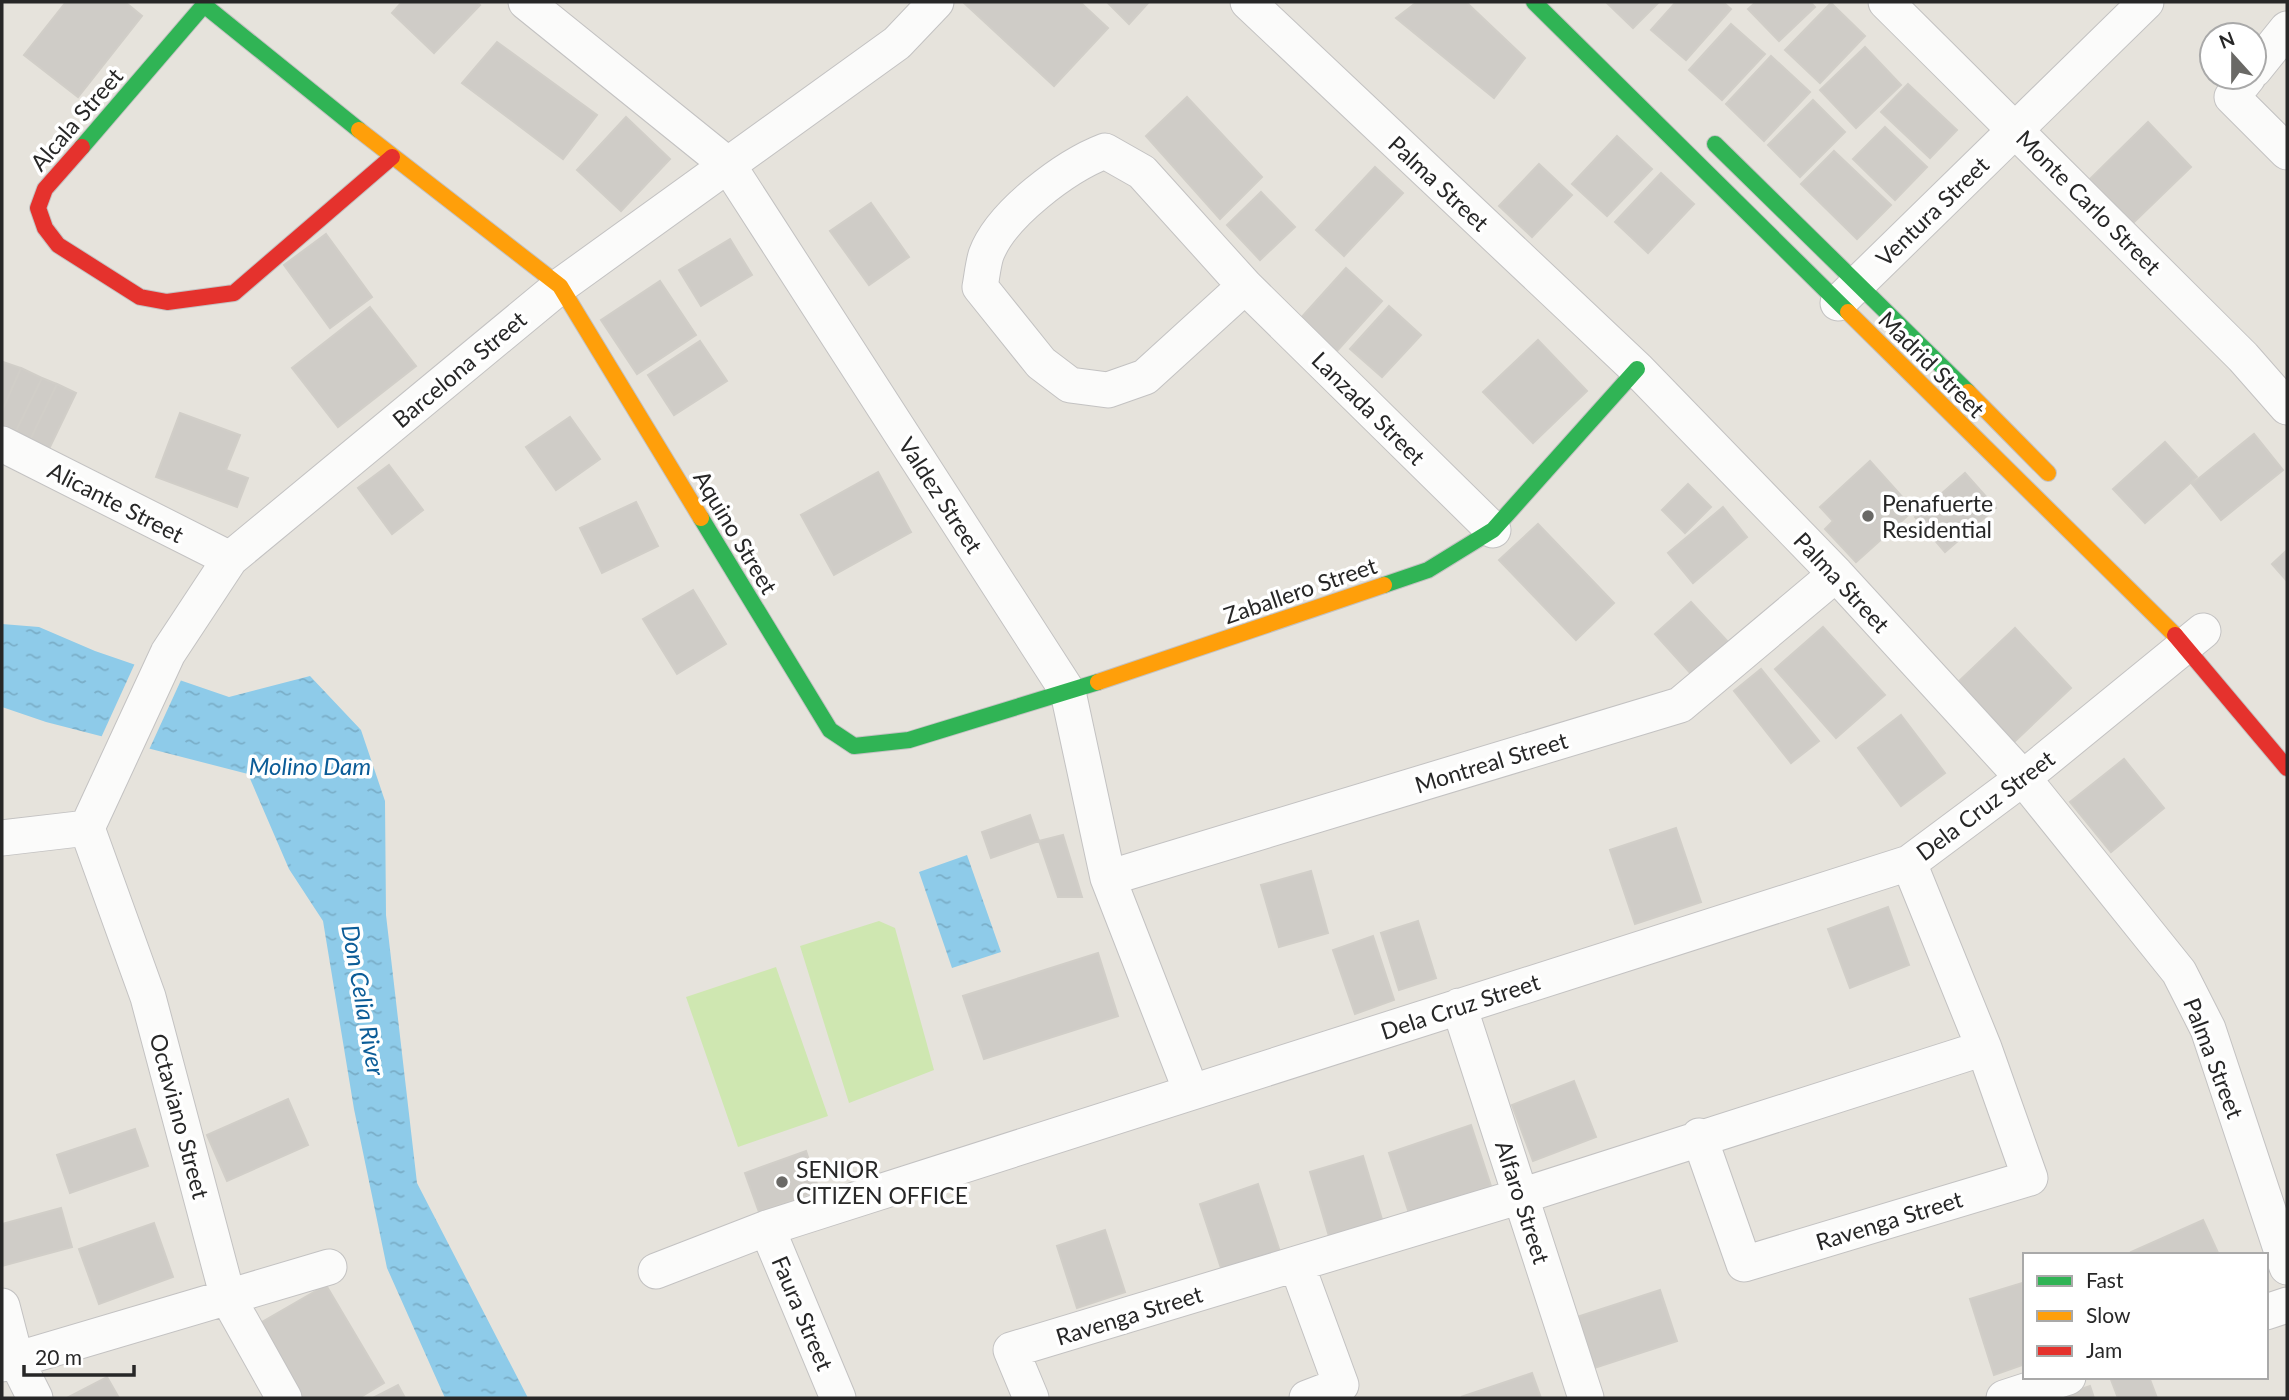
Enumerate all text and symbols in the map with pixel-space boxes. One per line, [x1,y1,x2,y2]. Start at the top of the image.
north arrow [2198,21,2268,91]
text: N [2216,26,2238,53]
street label: Alcala Street [24,61,129,176]
street label: Monte Carlo Street [2011,124,2168,281]
street label: Palma Street [1383,129,1496,237]
street label: Ventura Street [1870,150,1995,272]
street label: Barcelona Street [386,304,532,433]
street label: Madrid Street [1873,305,1991,423]
street label: Lanzada Street [1307,346,1432,471]
street label: Valdez Street [893,432,989,559]
street label: Alicante Street [44,456,189,548]
street label: Aquino Street [688,465,784,599]
place label: Penafuerte Residential [1882,489,1993,543]
marker: Penafuerte Residential [1860,508,1876,524]
street label: Palma Street [1788,526,1896,639]
street label: Zaballero Street [1220,550,1381,629]
street label: Montreal Street [1411,725,1572,799]
street label: Dela Cruz Street [1910,744,2060,866]
water label: Molino Dam [249,751,371,780]
water label: Don Celia River [336,922,392,1079]
street label: Dela Cruz Street [1377,967,1544,1045]
street label: Palma Street [2178,994,2250,1123]
street label: Octaviano Street [144,1030,216,1202]
street label: Alfaro Street [1490,1137,1556,1268]
place label: SENIOR CITIZEN OFFICE [796,1155,968,1209]
marker: SENIOR CITIZEN OFFICE [774,1174,790,1190]
street label: Ravenga Street [1812,1184,1966,1256]
street label: Faura Street [766,1252,840,1375]
legend [2023,1253,2268,1379]
text: Fast [2086,1267,2124,1292]
street label: Ravenga Street [1052,1279,1206,1351]
text: Slow [2086,1302,2131,1327]
scale bar [24,1334,135,1378]
text: Jam [2086,1337,2122,1362]
text: 20 m [35,1344,82,1369]

